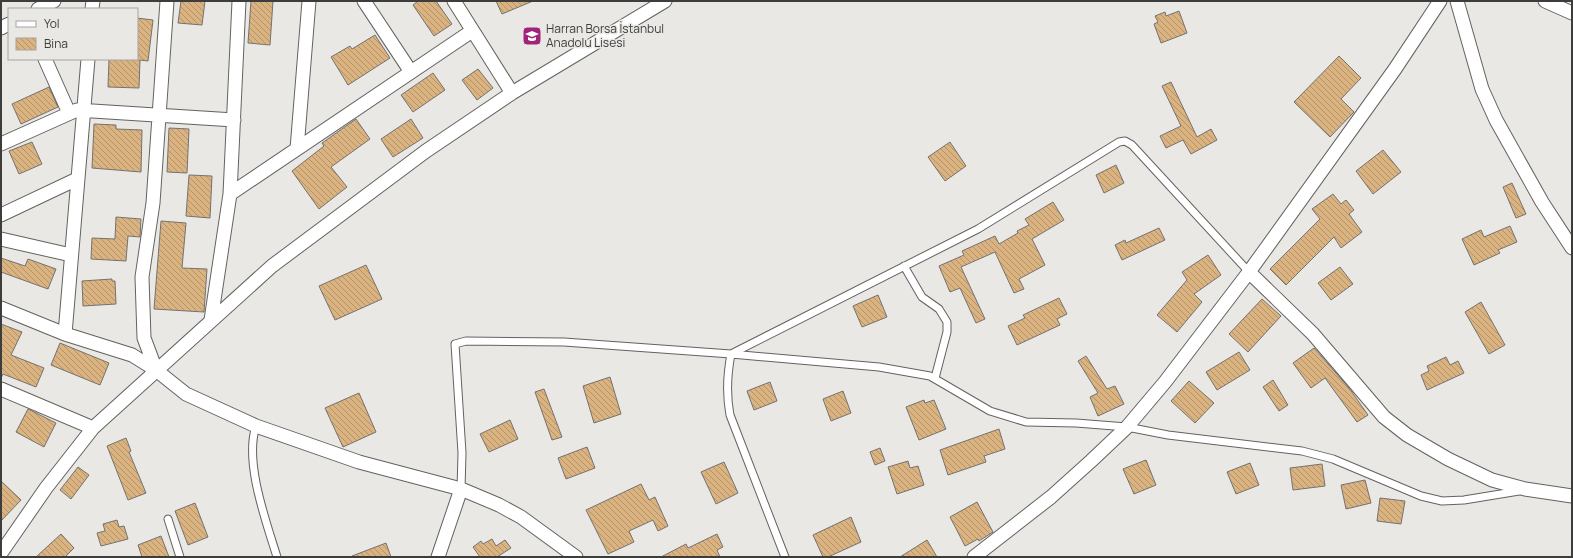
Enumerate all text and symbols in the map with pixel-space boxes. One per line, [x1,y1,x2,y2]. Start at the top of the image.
legend [8,8,138,60]
text: Yol [44,15,60,32]
place label: Harran Borsa İstanbul Anadolu Lisesi [546,20,664,51]
school or university icon: Harran Borsa İstanbul Anadolu Lisesi [521,25,543,47]
text: Bina [44,35,68,52]

